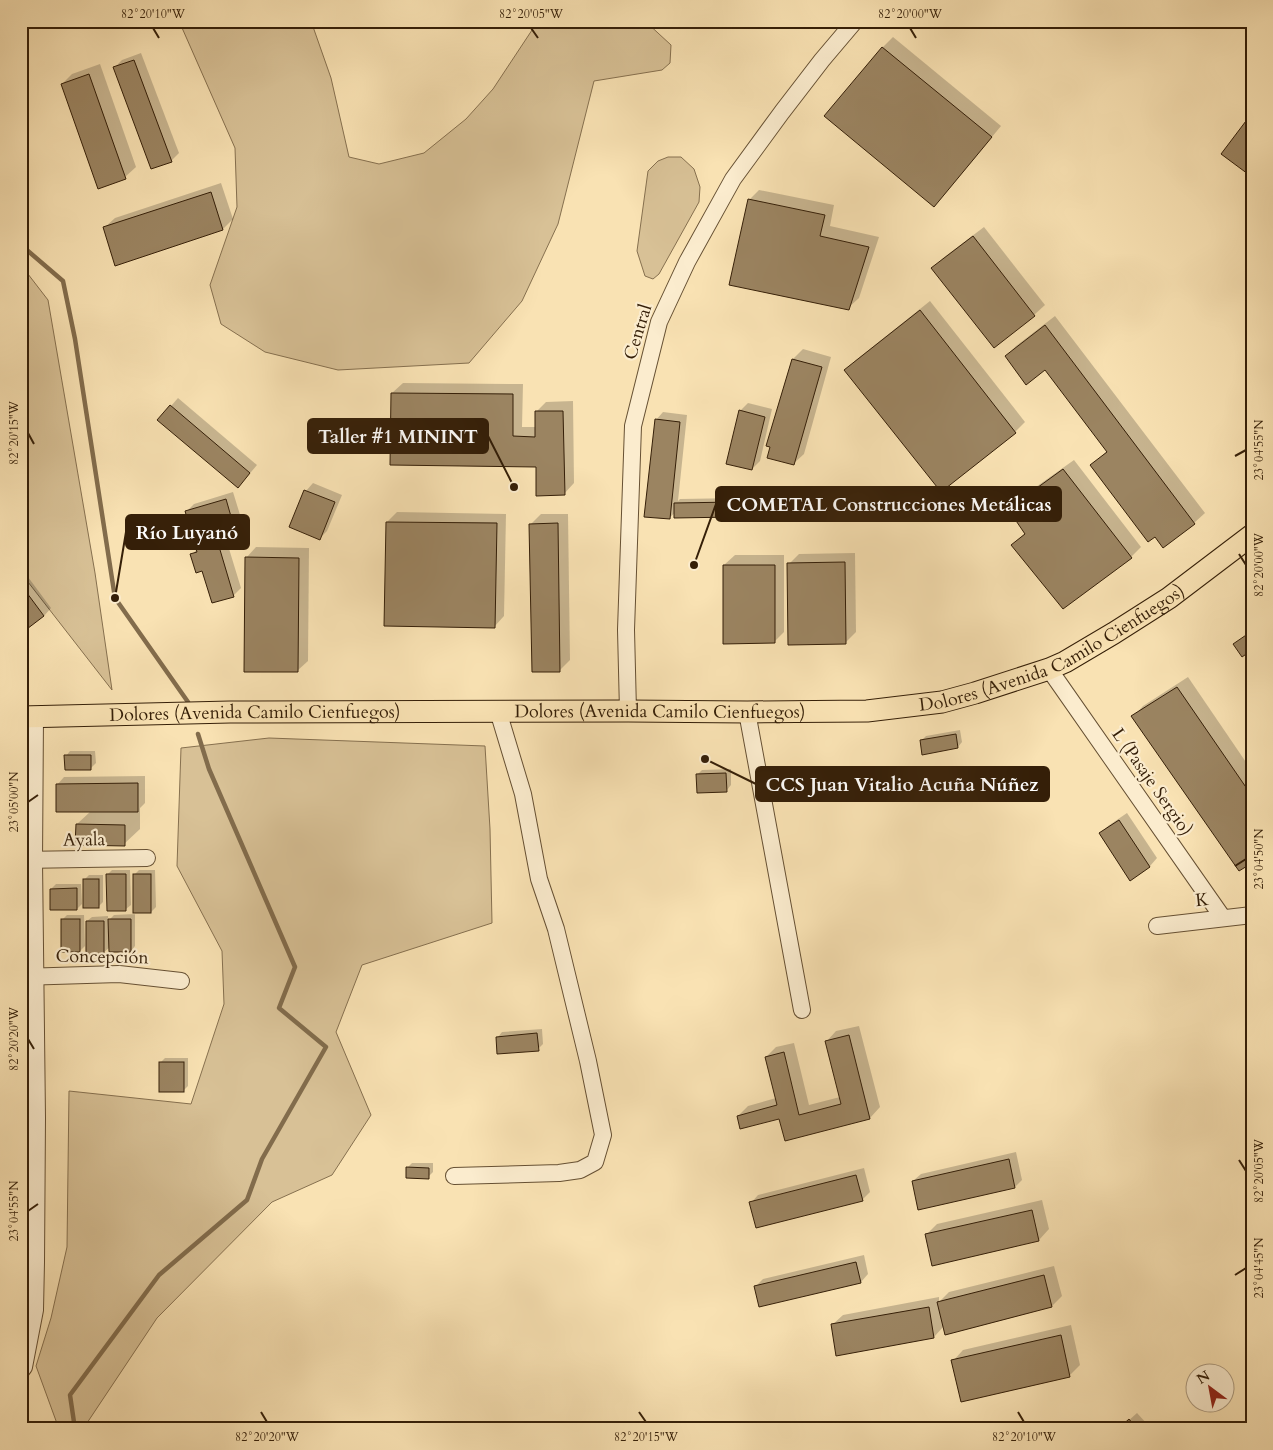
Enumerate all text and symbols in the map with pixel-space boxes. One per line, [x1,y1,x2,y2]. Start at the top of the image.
text: 82°20'10"W [121,6,186,22]
text: 82°20'05"W [499,6,564,22]
text: 82°20'00"W [878,6,943,22]
street label: Central [618,301,658,363]
text: 82°20'15"W [6,400,22,465]
callout: Taller #1 MININT [308,419,488,453]
text: 23°04'55"N [1251,419,1267,480]
text: Taller #1 MININT [318,424,478,450]
callout: COMETAL Construcciones Metálicas [716,487,1061,521]
text: COMETAL Construcciones Metálicas [726,492,1052,518]
callout: Río Luyanó [126,515,249,549]
text: Río Luyanó [136,520,238,546]
text: 82°20'00"W [1251,532,1267,597]
street label: Dolores (Avenida Camilo Cienfuegos) [918,578,1190,717]
street label: Dolores (Avenida Camilo Cienfuegos) [514,698,806,725]
street label: Dolores (Avenida Camilo Cienfuegos) [109,699,401,727]
street label: L (Pasaje Sergio) [1106,723,1198,841]
callout: CCS Juan Vitalio Acuña Núñez [756,767,1049,801]
text: 23°05'00"N [6,771,22,832]
text: CCS Juan Vitalio Acuña Núñez [765,772,1039,798]
street label: Ayala [63,827,106,853]
text: 23°04'50"N [1251,828,1267,889]
street label: K [1194,887,1211,913]
street label: Concepción [55,944,149,970]
text: 82°20'20"W [6,1006,22,1071]
text: 82°20'05"W [1251,1138,1267,1203]
text: 23°04'55"N [6,1180,22,1241]
text: 23°04'45"N [1251,1237,1267,1298]
north arrow [1186,1362,1236,1412]
text: N [1193,1366,1214,1389]
text: 82°20'20"W [235,1429,300,1445]
text: 82°20'15"W [614,1429,679,1445]
text: 82°20'10"W [992,1429,1057,1445]

